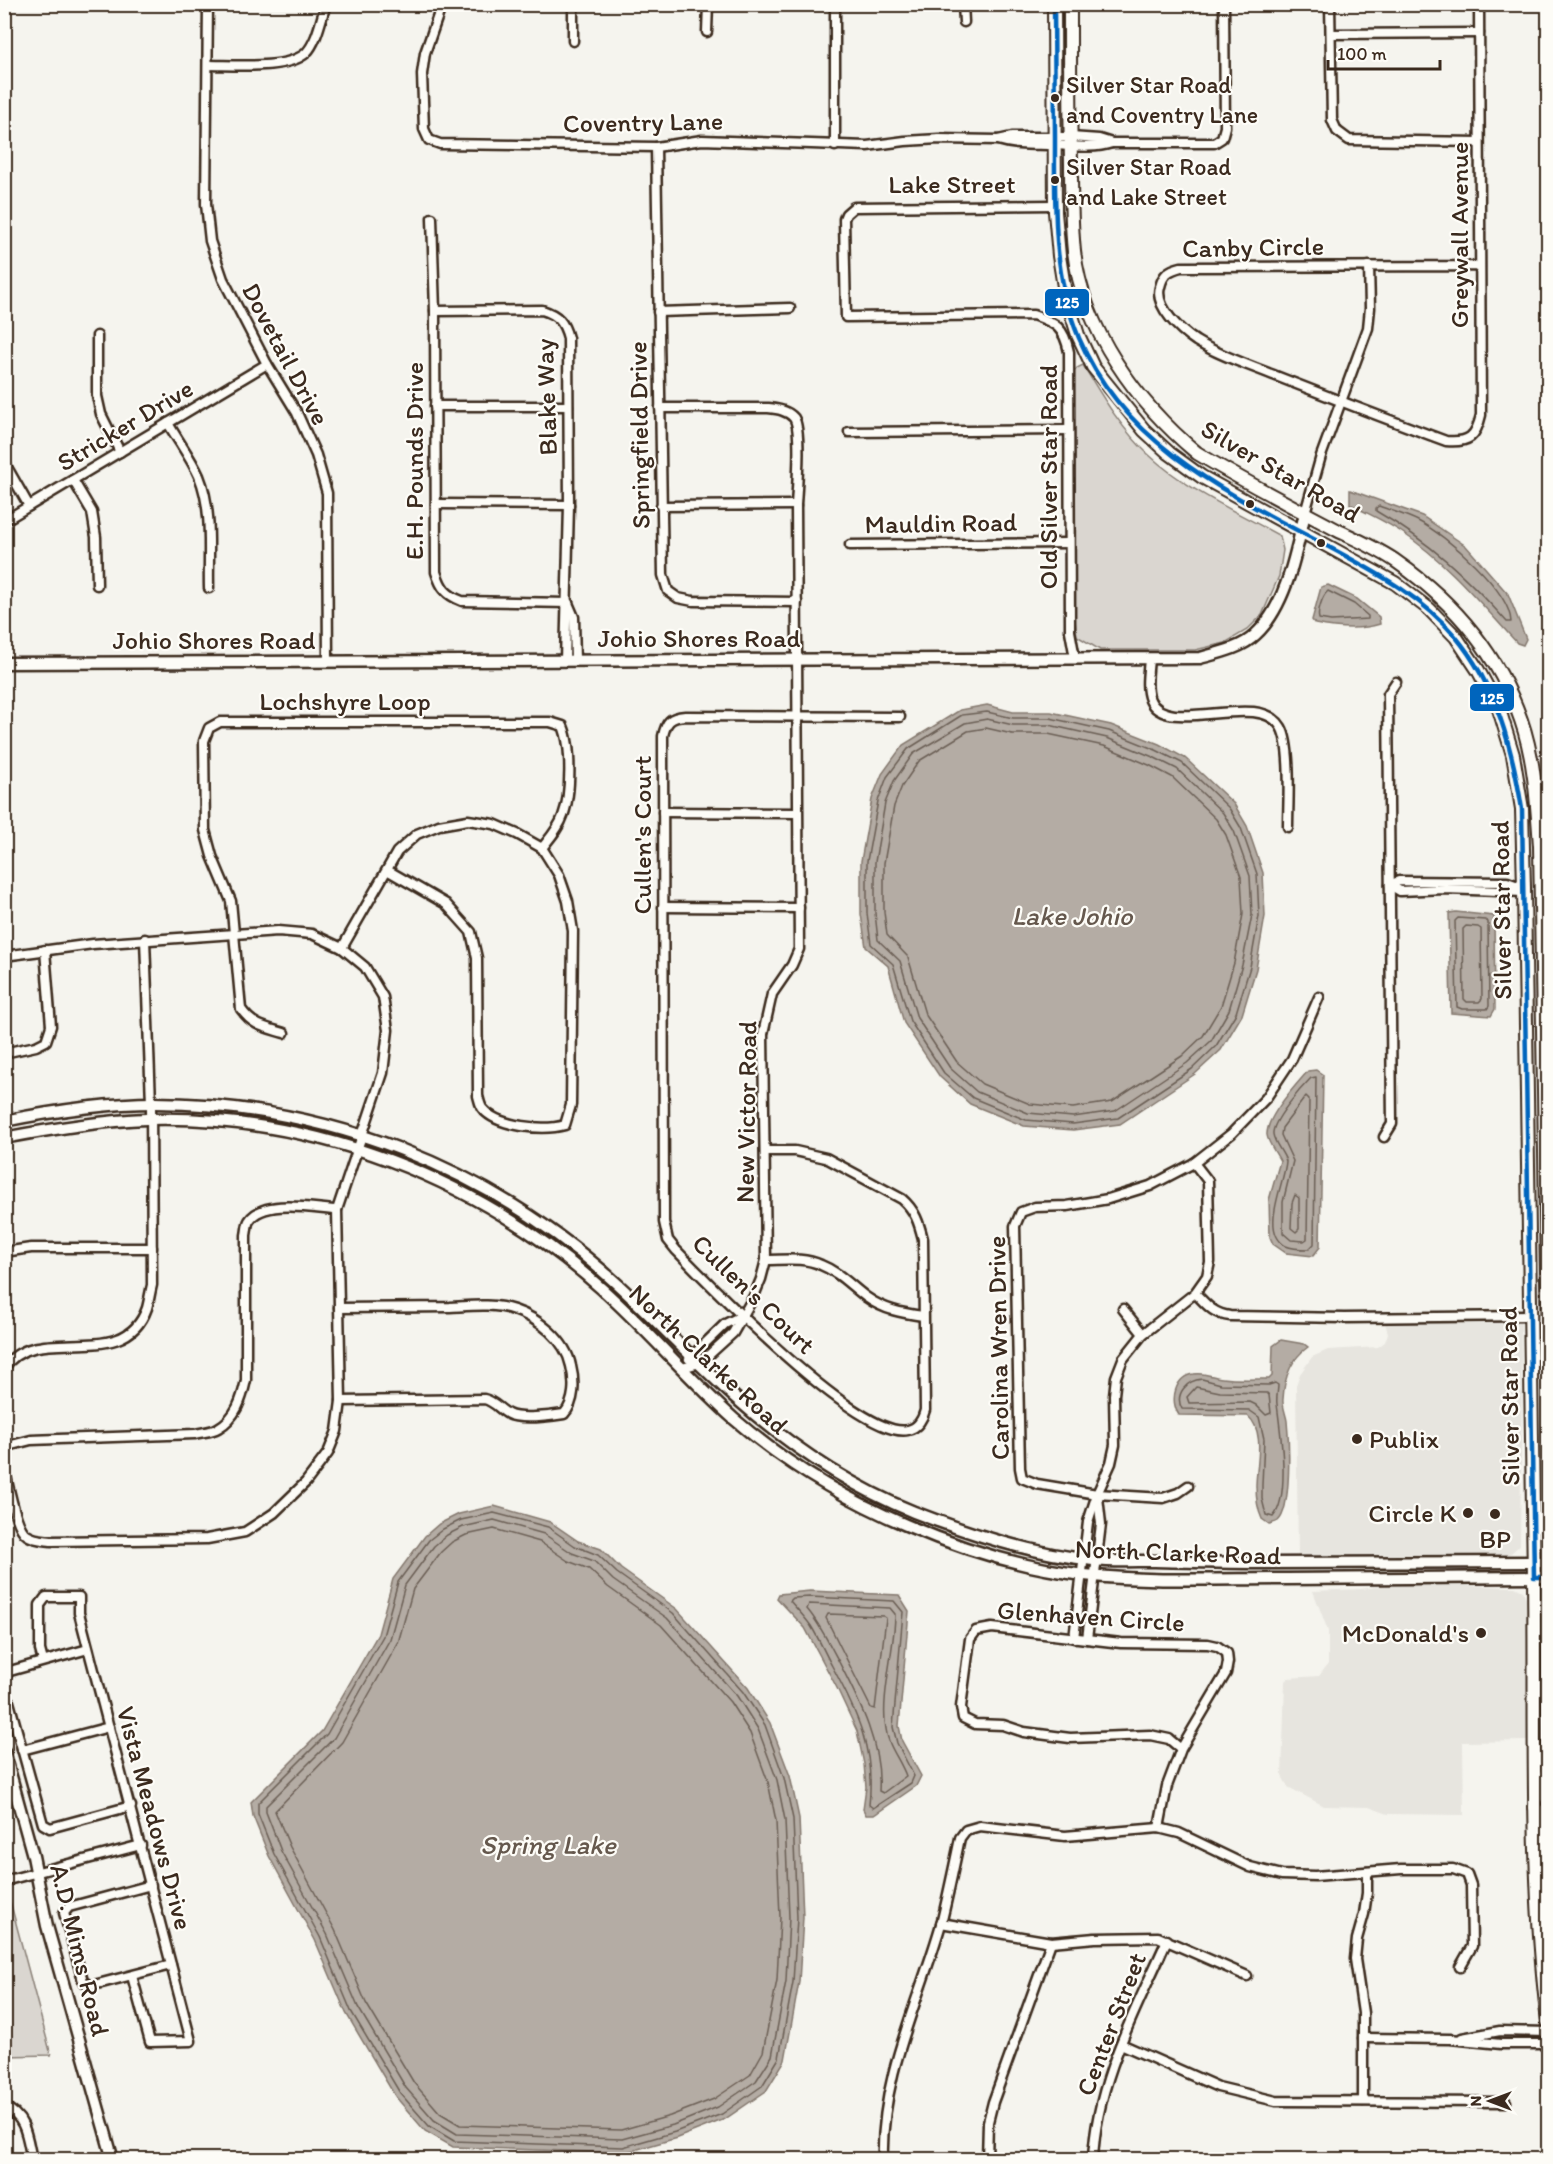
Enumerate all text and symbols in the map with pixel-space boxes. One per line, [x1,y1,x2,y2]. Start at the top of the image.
scale bar [1328,33,1440,71]
text: 100 m [1337,43,1387,65]
place label: Silver Star Road and Coventry Lane [1066,70,1258,129]
marker: Silver Star Road and Coventry Lane [1049,92,1061,104]
street label: Coventry Lane [563,105,723,139]
street label: Greywall Avenue [1443,142,1475,328]
place label: Silver Star Road and Lake Street [1066,152,1231,211]
street label: Lake Street [888,168,1016,200]
marker: Silver Star Road and Lake Street [1049,174,1061,186]
street label: Canby Circle [1182,230,1324,264]
street label: Dovetail Drive [235,277,337,431]
line badge: 125 [1044,288,1090,317]
text: 125 [1055,293,1080,312]
street label: Blake Way [528,338,564,456]
street label: Springfield Drive [621,341,657,529]
street label: E.H. Pounds Drive [398,362,430,560]
street label: Old Silver Star Road [1032,365,1064,589]
street label: Stricker Drive [51,372,199,478]
street label: Silver Star Road [1195,412,1367,530]
unlabelled marker [1244,498,1256,510]
street label: Mauldin Road [864,506,1018,540]
unlabelled marker [1315,537,1327,549]
street label: Johio Shores Road [598,622,801,654]
street label: Johio Shores Road [113,624,316,656]
line badge: 125 [1469,683,1515,712]
street label: Lochshyre Loop [259,685,431,717]
text: 125 [1480,689,1505,708]
street label: Cullen's Court [626,755,658,914]
street label: Silver Star Road [1483,820,1519,1000]
water label: Lake Johio [1011,899,1134,932]
street label: New Victor Road [728,1021,764,1203]
street label: Cullen's Court [686,1227,822,1361]
street label: Carolina Wren Drive [980,1236,1016,1460]
street label: North Clarke Road [623,1277,796,1442]
street label: Silver Star Road [1491,1306,1527,1486]
place label: Publix [1369,1423,1439,1455]
marker: Publix [1350,1432,1364,1446]
place label: Circle K [1368,1497,1456,1529]
marker: Circle K [1461,1506,1475,1520]
marker: BP [1488,1507,1502,1521]
place label: BP [1479,1523,1511,1555]
street label: North Clarke Road [1074,1532,1282,1572]
street label: Glenhaven Circle [996,1593,1186,1639]
place label: McDonald's [1342,1617,1469,1649]
marker: McDonald's [1474,1626,1488,1640]
street label: Vista Meadows Drive [110,1703,200,1933]
water label: Spring Lake [480,1828,617,1861]
street label: A.D. Mims Road [43,1861,117,2039]
street label: Center Street [1069,1948,1153,2100]
north arrow [1460,2071,1520,2131]
text: N [1466,2096,1485,2106]

